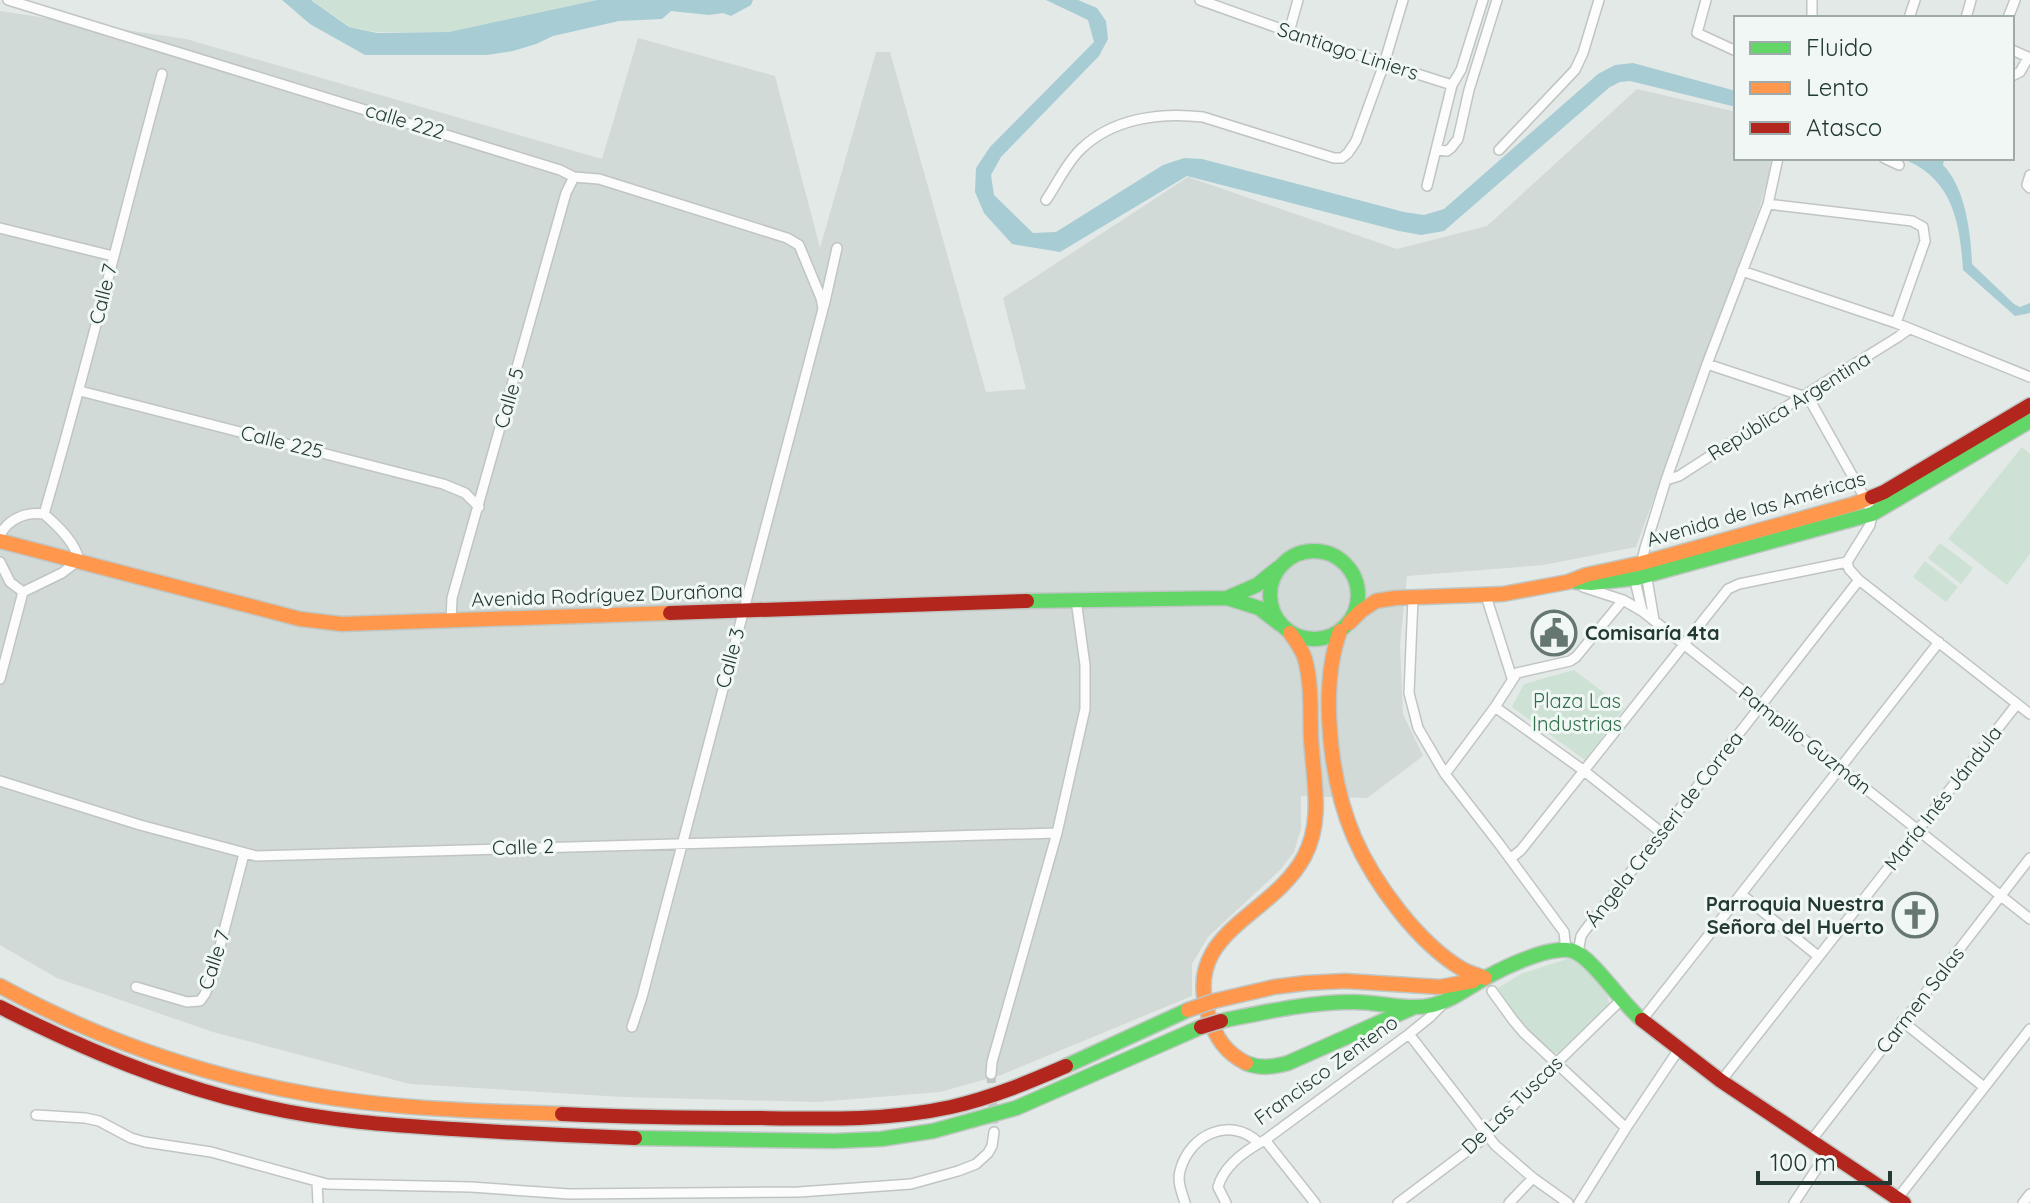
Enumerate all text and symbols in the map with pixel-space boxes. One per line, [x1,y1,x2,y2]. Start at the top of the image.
street label: Santiago Liniers [1274,16,1422,85]
legend [1734,16,2014,160]
text: Fluido [1806,32,1873,62]
text: Lento [1806,72,1869,102]
street label: calle 222 [363,97,448,144]
text: Atasco [1806,112,1882,142]
street label: Calle 7 [83,261,122,327]
street label: República Argentina [1703,345,1875,466]
street label: Calle 5 [488,365,529,431]
street label: Calle 225 [238,419,326,464]
street label: Avenida de las Américas [1644,465,1868,552]
street label: Avenida Rodríguez Durañona [471,577,743,612]
public building icon: Comisaría 4ta [1530,609,1578,657]
place label: Comisaría 4ta [1585,620,1720,645]
street label: Calle 3 [709,625,750,691]
street label: Pampillo Guzmán [1734,680,1877,799]
park label: Plaza Las Industrias [1532,688,1622,736]
street label: María Inés Jándula [1878,720,2007,875]
street label: Ángela Cresseri de Correa [1579,726,1748,932]
street label: Calle 2 [492,833,554,860]
place label: Parroquia Nuestra Señora del Huerto [1706,891,1884,939]
church icon: Parroquia Nuestra Señora del Huerto [1891,891,1939,939]
street label: Calle 7 [192,927,235,993]
street label: Carmen Salas [1870,941,1969,1058]
street label: Francisco Zenteno [1249,1009,1402,1130]
street label: De Las Tuscas [1456,1050,1568,1159]
scale bar [1758,1135,1890,1185]
text: 100 m [1770,1147,1836,1177]

